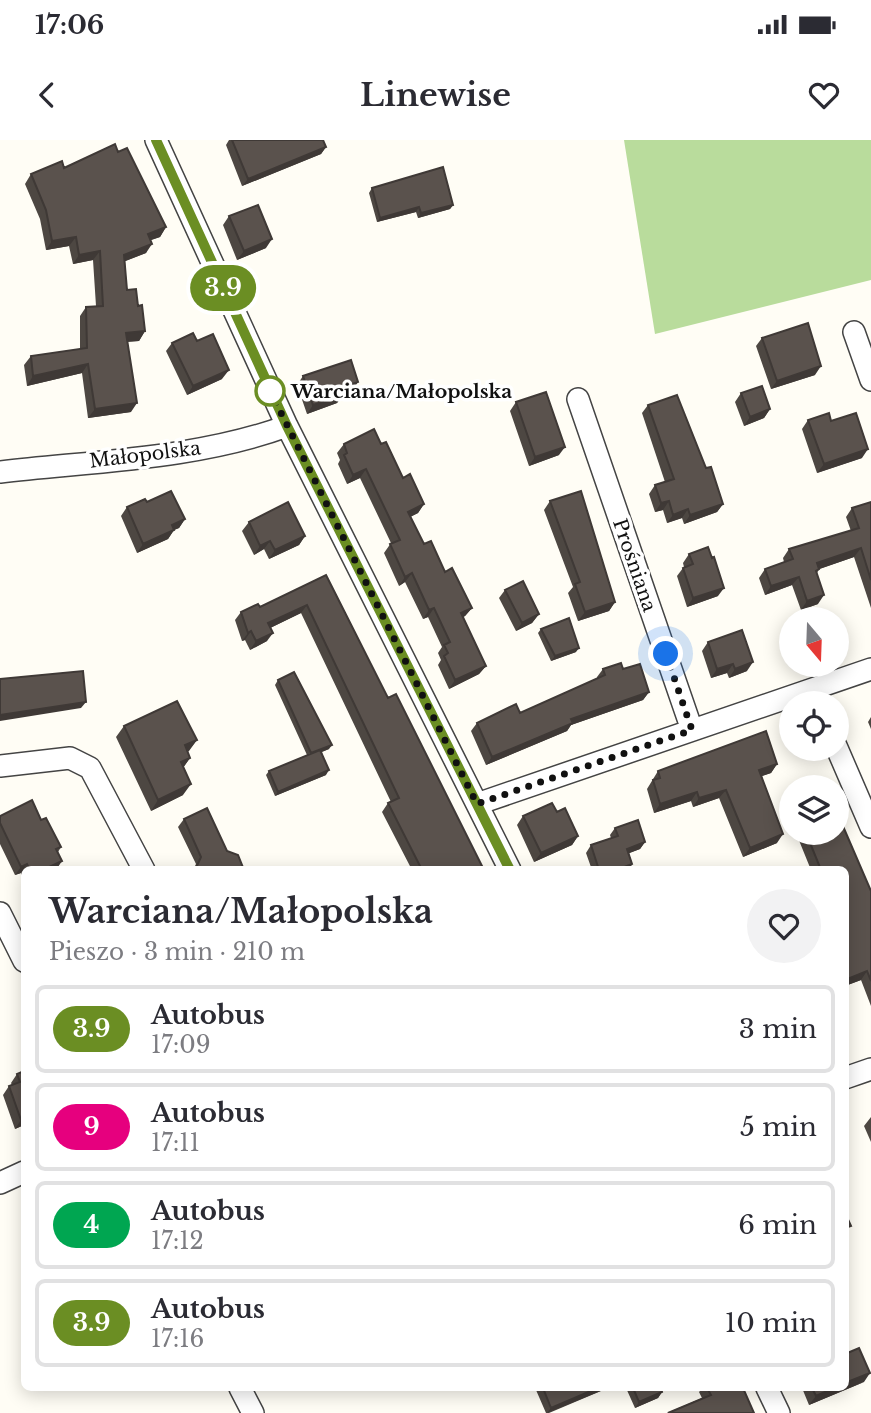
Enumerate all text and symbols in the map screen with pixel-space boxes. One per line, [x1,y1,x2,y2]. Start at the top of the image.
text: 17:06 [35,9,104,41]
text: Linewise [360,75,511,115]
icon: back [28,76,66,114]
icon: heart [805,76,843,114]
line badge: 3.9 [183,265,263,311]
text: 3.9 [204,273,242,302]
marker: Warciana/Małopolska [255,376,285,406]
place label: Warciana/Małopolska [290,380,512,403]
street label: Małopolska [88,436,203,473]
street label: Prośniana [608,516,661,615]
north arrow [779,607,849,677]
map controls [779,607,849,845]
your location [648,636,683,671]
button: locate [779,691,849,761]
button: layers [779,775,849,845]
button: heart [747,889,821,963]
text: Warciana/Małopolska [49,891,433,932]
text: Pieszo · 3 min · 210 m [49,938,305,966]
text: Autobus [151,999,265,1031]
text: 3 min [739,1013,817,1045]
text: 3.9 [73,1014,110,1043]
text: 17:09 [151,1031,211,1059]
text: Autobus [151,1097,265,1129]
text: 5 min [740,1111,817,1143]
text: 9 [83,1112,100,1141]
text: 17:11 [151,1129,200,1157]
text: Autobus [151,1195,265,1227]
text: 6 min [738,1209,817,1241]
text: 4 [84,1210,99,1239]
text: 17:12 [151,1227,204,1255]
text: Autobus [151,1293,265,1325]
text: 10 min [725,1307,817,1339]
text: 3.9 [73,1308,110,1337]
text: 17:16 [151,1325,204,1353]

